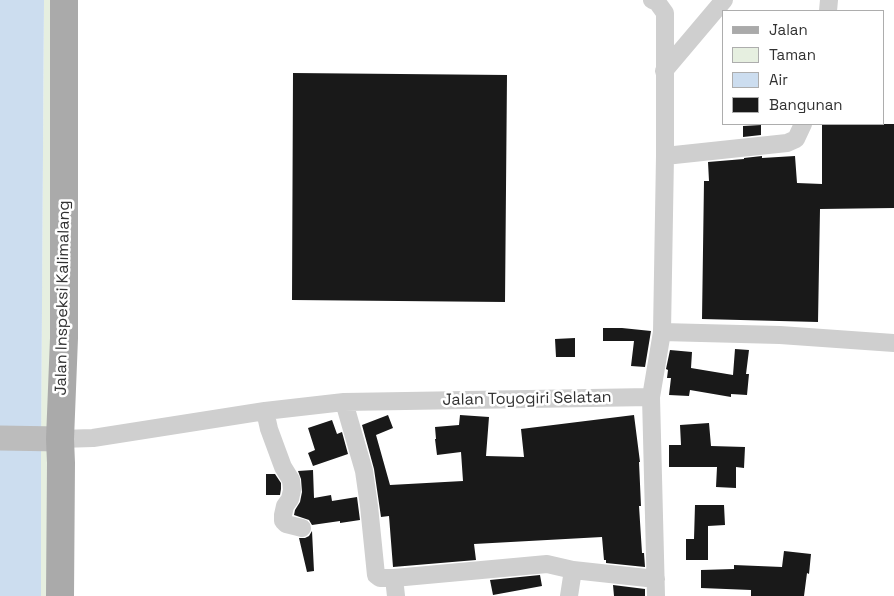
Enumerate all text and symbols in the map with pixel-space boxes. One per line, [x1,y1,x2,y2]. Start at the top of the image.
legend [722,10,884,125]
text: Jalan [769,20,808,39]
text: Taman [769,45,816,64]
text: Air [769,70,788,89]
text: Bangunan [769,95,843,114]
street label: Jalan Inspeksi Kalimalang [52,200,74,396]
street label: Jalan Toyogiri Selatan [442,388,612,410]

